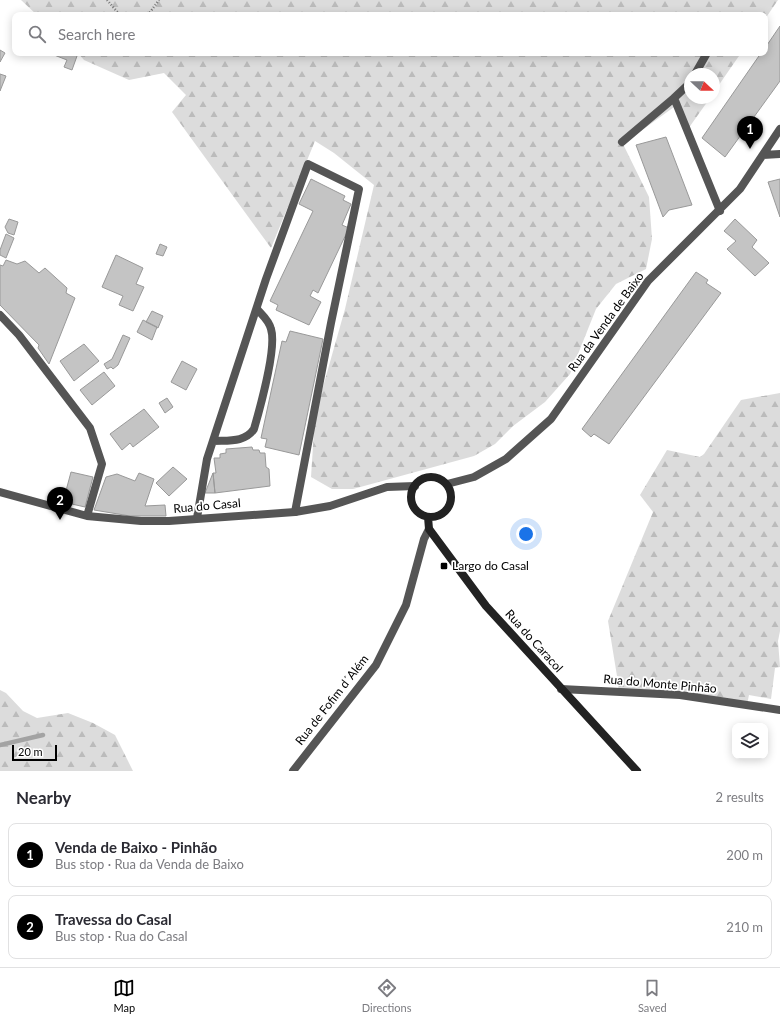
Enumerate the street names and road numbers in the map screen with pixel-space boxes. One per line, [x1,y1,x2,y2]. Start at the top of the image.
street label: Rua da Venda de Baixo [564,269,647,374]
street label: Rua do Casal [173,495,241,516]
street label: Rua do Caracol [502,606,566,675]
street label: Rua de Fofim d´Além [292,651,372,748]
street label: Rua do Monte Pinhão [603,671,718,696]

